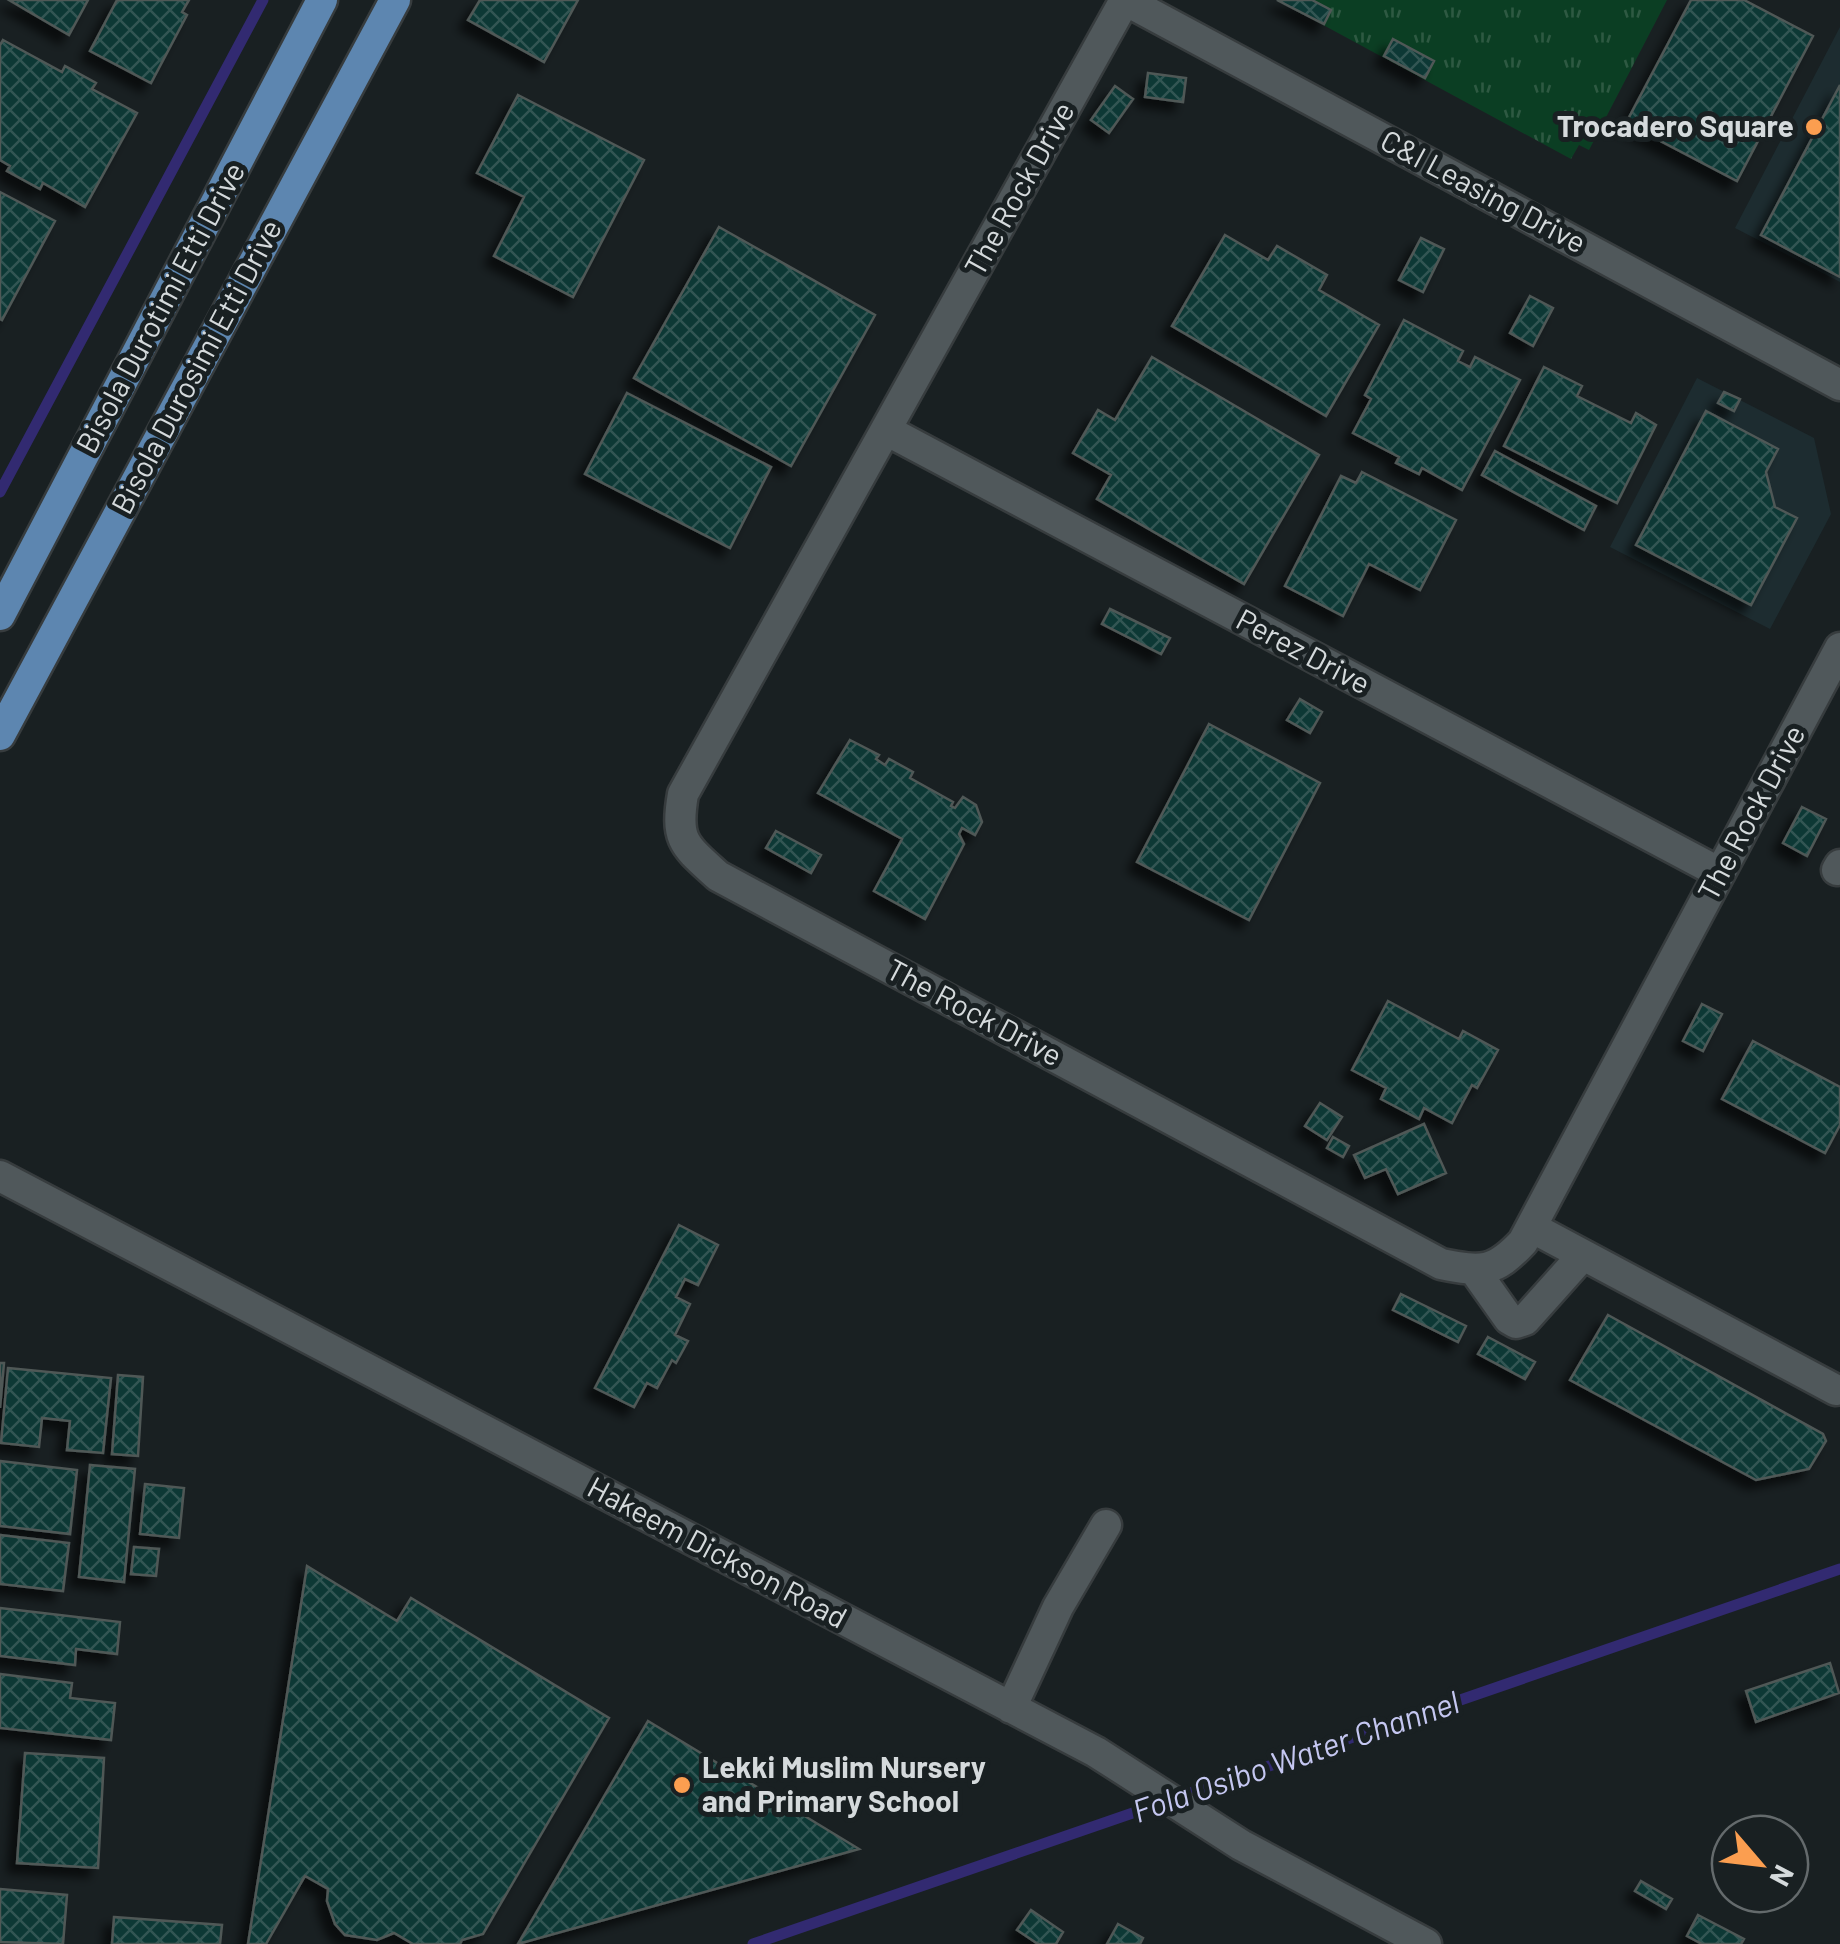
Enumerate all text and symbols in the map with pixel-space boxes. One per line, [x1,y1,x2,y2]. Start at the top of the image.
street label: The Rock Drive [956,95,1081,281]
place label: Trocadero Square [1557,107,1794,143]
marker: Trocadero Square [1803,116,1825,138]
street label: C&I Leasing Drive [1375,121,1593,259]
street label: Bisola Durotimi Etti Drive [67,156,251,459]
street label: Bisola Durosimi Etti Drive [102,213,288,519]
street label: Perez Drive [1231,600,1377,700]
street label: The Rock Drive [1689,718,1811,906]
street label: The Rock Drive [881,950,1069,1072]
street label: Hakeem Dickson Road [582,1468,854,1635]
water label: Fola Osibo Water Channel [1127,1681,1464,1829]
place label: Lekki Muslim Nursery and Primary School [702,1748,986,1818]
marker: Lekki Muslim Nursery and Primary School [671,1774,693,1796]
north arrow [1710,1814,1810,1914]
text: N [1764,1860,1802,1892]

